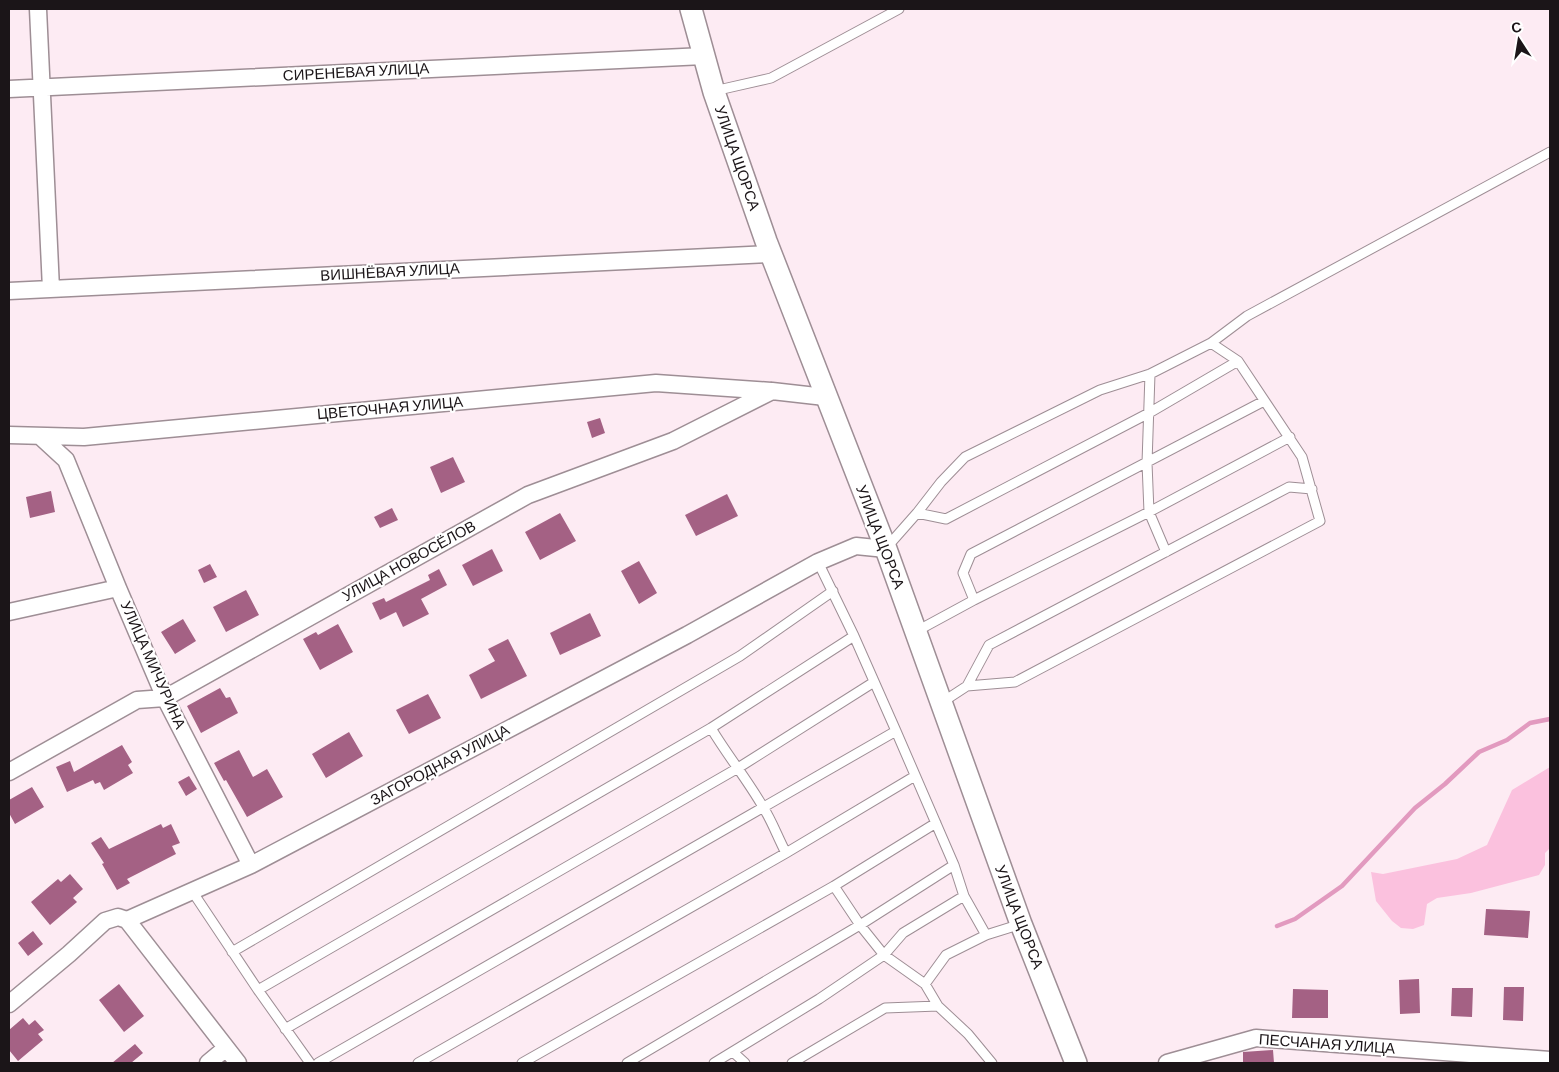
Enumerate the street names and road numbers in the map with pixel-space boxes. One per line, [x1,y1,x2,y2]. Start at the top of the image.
street label: СИРЕНЕВАЯ УЛИЦА [282,58,430,84]
street label: УЛИЦА ЩОРСА [712,103,764,213]
street label: ВИШНЁВАЯ УЛИЦА [320,258,460,284]
street label: ЦВЕТОЧНАЯ УЛИЦА [316,392,464,422]
street label: УЛИЦА ЩОРСА [853,482,909,591]
street label: УЛИЦА НОВОСЁЛОВ [339,516,478,604]
street label: УЛИЦА МИЧУРИНА [118,598,190,731]
street label: ЗАГОРОДНАЯ УЛИЦА [367,720,512,808]
street label: УЛИЦА ЩОРСА [992,862,1048,971]
street label: ПЕСЧАНАЯ УЛИЦА [1258,1029,1396,1057]

